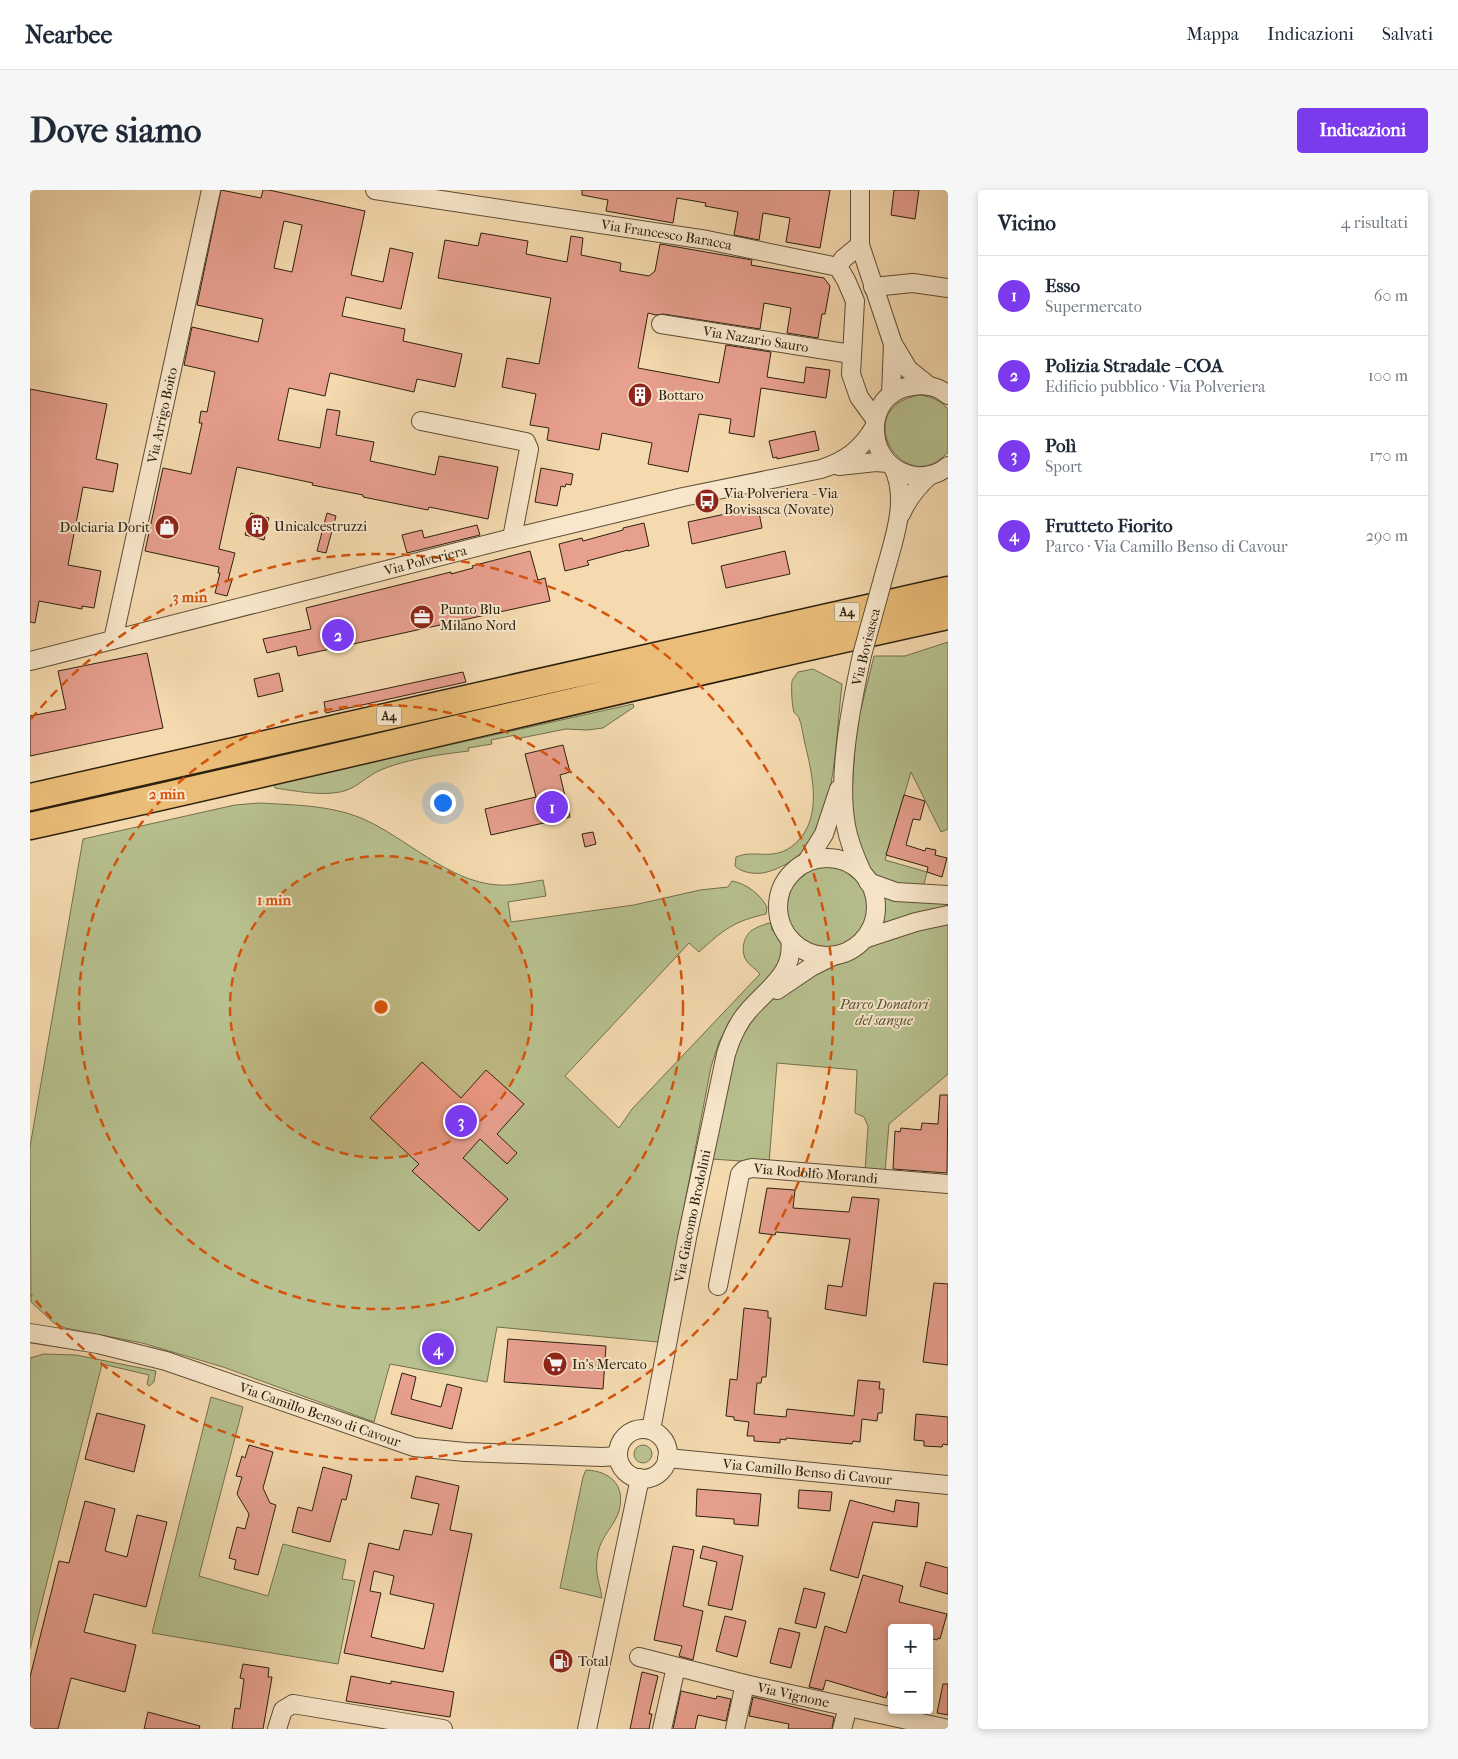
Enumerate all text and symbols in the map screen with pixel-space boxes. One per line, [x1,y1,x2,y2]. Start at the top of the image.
text: Nearbee [25,21,112,49]
text: Mappa [1186,24,1239,45]
text: Indicazioni [1267,24,1354,45]
text: Salvati [1382,24,1433,45]
button: Indicazioni [1297,108,1428,153]
text: Dove siamo [30,110,202,151]
text: Vicino [998,211,1056,235]
text: 4 risultati [1341,213,1408,232]
street label: Via Francesco Baracca [599,216,734,254]
text: Esso [1045,275,1080,297]
text: 1 [1011,286,1017,305]
text: 60 m [1374,286,1408,305]
text: Supermercato [1045,297,1142,316]
street label: Via Nazario Sauro [701,322,810,356]
text: Polizia Stradale - COA [1045,355,1223,377]
street label: Via Arrigo Boito [143,366,181,466]
text: 2 [1010,366,1018,385]
text: 100 m [1368,366,1408,385]
text: Edificio pubblico · Via Polveriera [1045,377,1265,396]
building icon: Bottaro [627,382,653,408]
place label: Bottaro [658,387,704,404]
text: Polì [1045,435,1076,457]
text: 3 [1011,446,1017,465]
text: 170 m [1369,446,1408,465]
text: Sport [1045,457,1083,476]
place label: Via Polveriera - Via Bovisasca (Novate) [723,485,838,518]
bus stop icon: Via Polveriera - Via Bovisasca (Novate) [694,488,720,514]
building icon: Unicalcestruzzi [244,513,270,539]
shop icon: Dolciaria Dorit [154,514,180,540]
text: Frutteto Fiorito [1045,515,1173,537]
place label: Unicalcestruzzi [274,518,367,535]
place label: Dolciaria Dorit [60,519,150,536]
text: 4 [1009,526,1019,545]
text: 290 m [1366,526,1408,545]
text: Parco · Via Camillo Benso di Cavour [1045,537,1288,556]
street label: Via Polveriera [381,541,469,579]
text: 3 min [173,588,208,606]
place label: Punto Blu Milano Nord [440,601,517,634]
road number: A4 [834,602,860,622]
office icon: Punto Blu Milano Nord [409,604,435,630]
street label: Via Bovisasca [848,606,884,688]
pin: 2 [322,616,354,654]
road number: A4 [376,706,402,726]
text: 2 min [149,785,186,803]
pin: 1 [536,788,568,826]
your location [430,790,456,816]
text: 1 min [257,891,291,909]
park label: Parco Donatori del sangue [839,996,929,1029]
centre of rings [372,998,390,1016]
pin: 3 [445,1102,477,1140]
street label: Via Giacomo Brodolini [670,1148,714,1285]
street label: Via Rodolfo Morandi [752,1160,879,1187]
pin: 4 [422,1330,454,1368]
supermarket icon: In's Mercato [542,1351,568,1377]
place label: In's Mercato [572,1356,647,1373]
street label: Via Camillo Benso di Cavour [236,1378,403,1450]
street label: Via Camillo Benso di Cavour [721,1455,893,1488]
map controls [888,1624,933,1714]
button: + [888,1624,933,1669]
fuel station icon: Total [548,1648,574,1674]
place label: Total [578,1653,609,1670]
button: − [888,1669,933,1714]
street label: Via Vignone [755,1678,831,1711]

